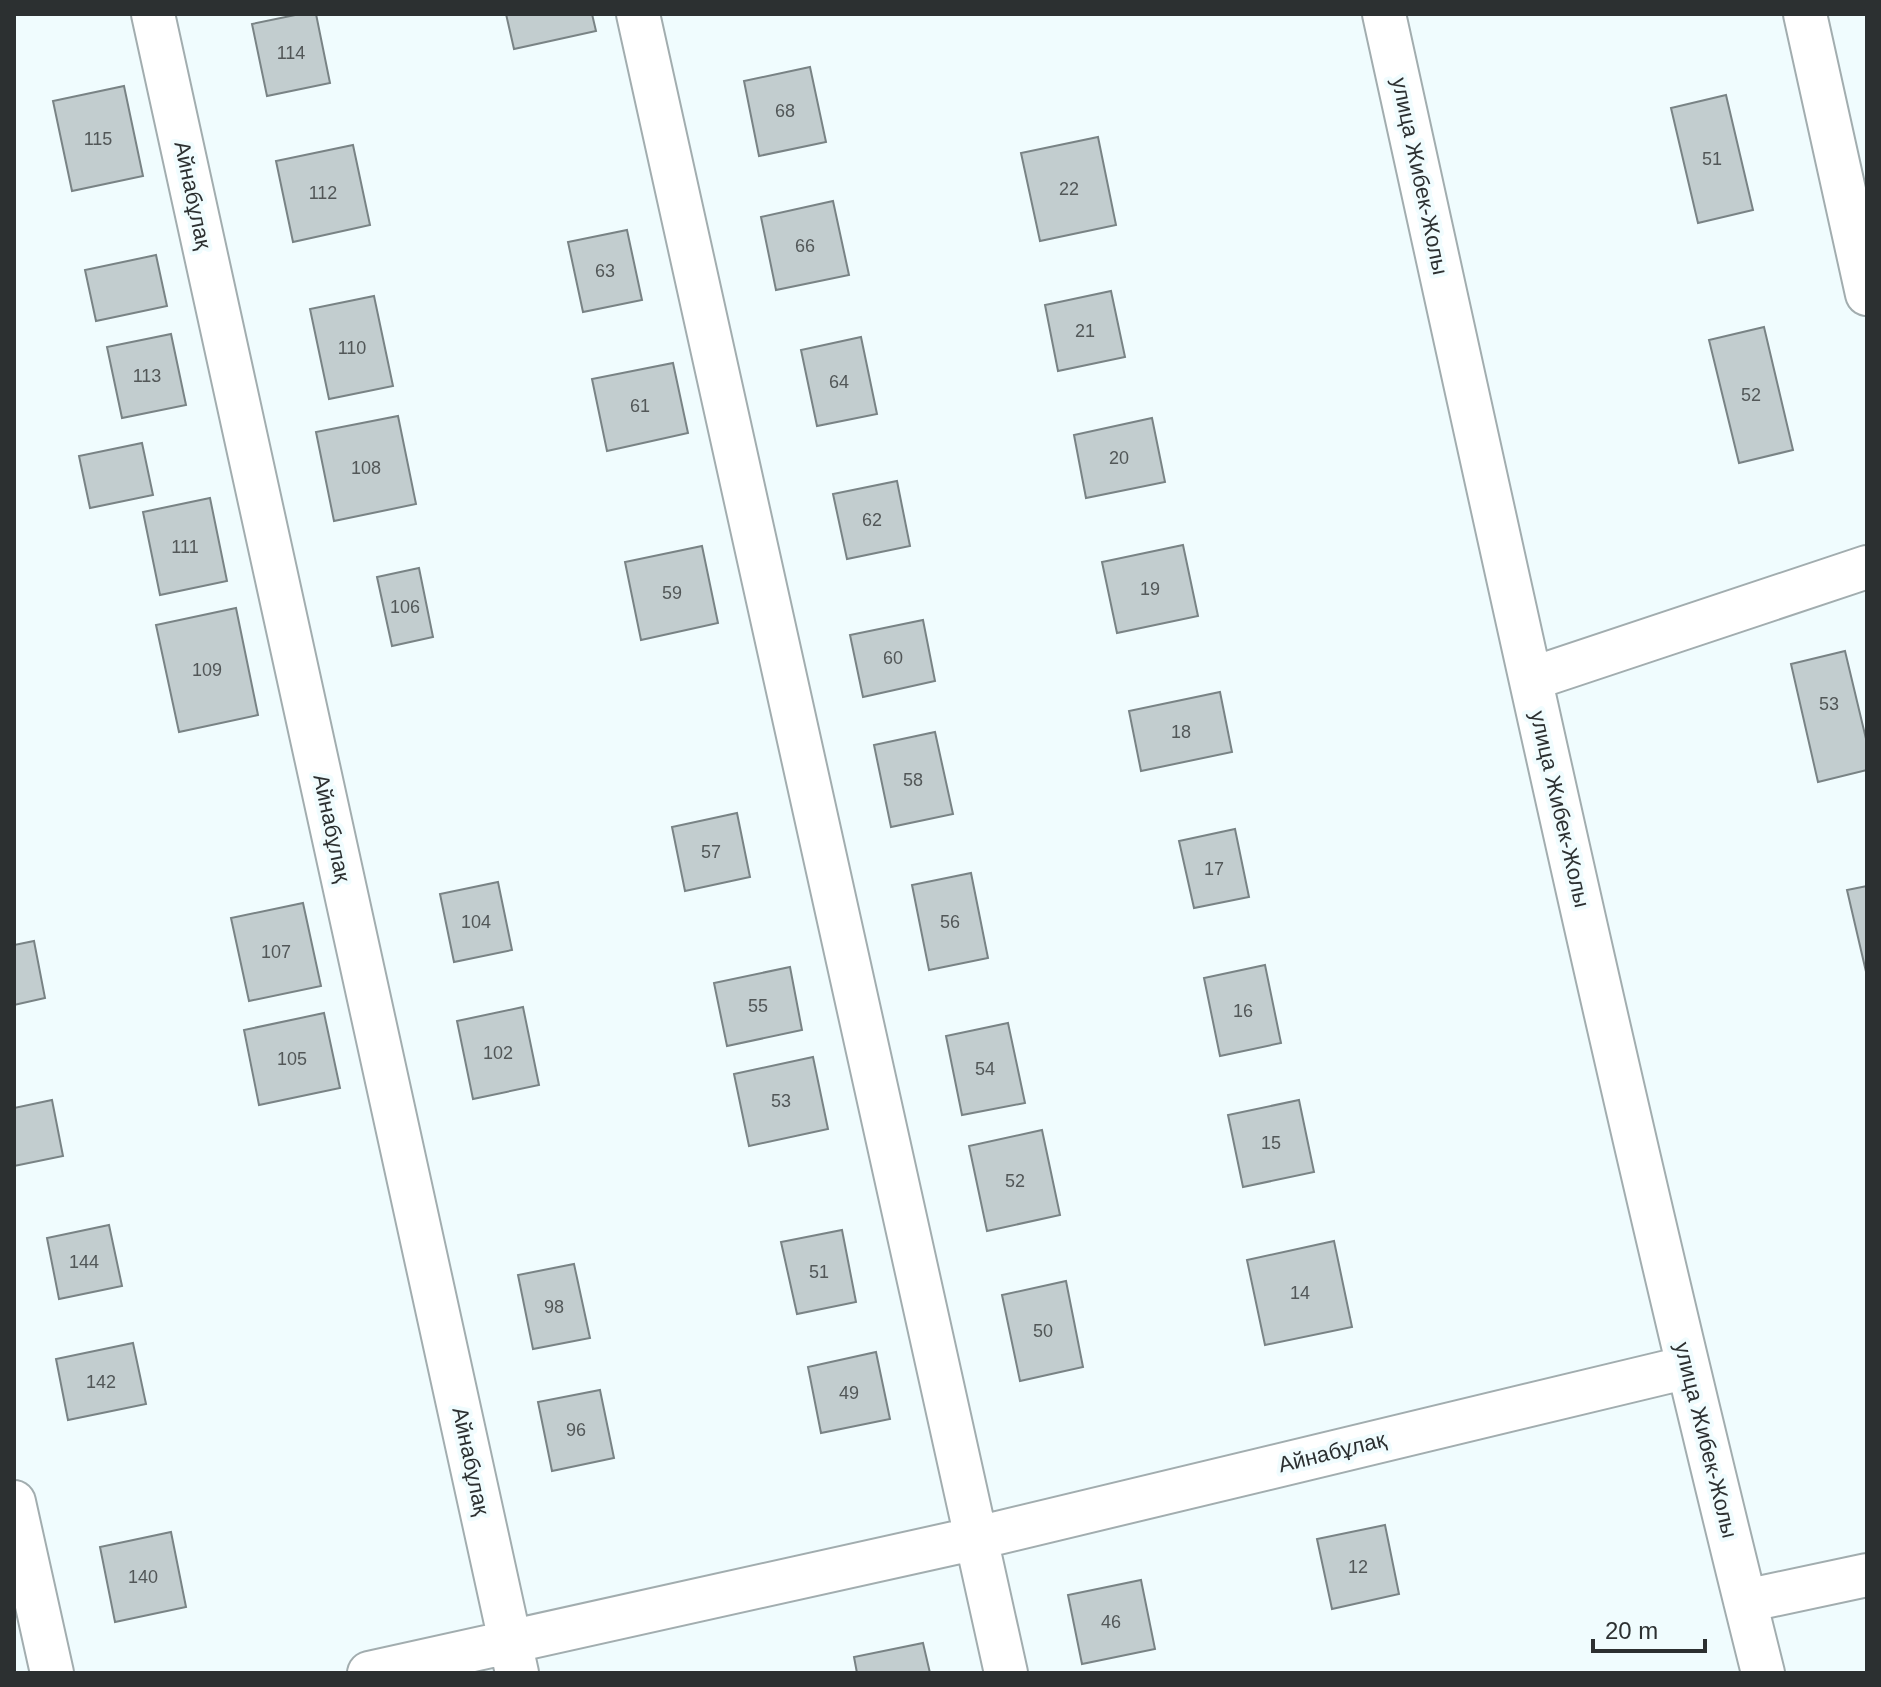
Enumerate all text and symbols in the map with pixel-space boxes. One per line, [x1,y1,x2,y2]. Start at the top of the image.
house number: 114 [277,43,305,63]
street label: улица Жибек-Жолы [1387,75,1453,277]
house number: 68 [775,101,795,121]
house number: 115 [84,129,112,149]
street label: Айнабұлақ [169,139,217,252]
house number: 51 [1702,149,1722,169]
house number: 22 [1059,179,1079,199]
house number: 112 [309,183,337,203]
house number: 66 [795,236,815,256]
house number: 63 [595,261,615,281]
house number: 21 [1075,321,1095,341]
house number: 110 [338,338,366,358]
house number: 113 [133,366,161,386]
house number: 64 [829,372,849,392]
house number: 52 [1741,385,1761,405]
house number: 61 [630,396,650,416]
house number: 20 [1109,448,1129,468]
house number: 108 [351,458,381,478]
house number: 62 [862,510,882,530]
house number: 111 [171,537,199,557]
house number: 19 [1140,579,1160,599]
house number: 59 [662,583,682,603]
house number: 106 [390,597,420,617]
house number: 60 [883,648,903,668]
house number: 109 [192,660,222,680]
house number: 53 [1819,694,1839,714]
street label: улица Жибек-Жолы [1525,708,1595,910]
house number: 18 [1171,722,1191,742]
house number: 58 [903,770,923,790]
street label: Айнабұлақ [308,772,356,885]
house number: 57 [701,842,721,862]
house number: 17 [1204,859,1224,879]
house number: 104 [461,912,491,932]
house number: 56 [940,912,960,932]
house number: 107 [261,942,291,962]
house number: 55 [748,996,768,1016]
house number: 16 [1233,1001,1253,1021]
house number: 102 [483,1043,513,1063]
house number: 105 [277,1049,307,1069]
house number: 54 [975,1059,995,1079]
house number: 53 [771,1091,791,1111]
house number: 15 [1261,1133,1281,1153]
house number: 52 [1005,1171,1025,1191]
house number: 144 [69,1252,99,1272]
house number: 51 [809,1262,829,1282]
house number: 14 [1290,1283,1310,1303]
house number: 98 [544,1297,564,1317]
house number: 50 [1033,1321,1053,1341]
street label: улица Жибек-Жолы [1670,1339,1742,1541]
house number: 142 [86,1372,116,1392]
house number: 49 [839,1383,859,1403]
street label: Айнабұлақ [447,1405,495,1518]
house number: 96 [566,1420,586,1440]
street label: Айнабұлақ [1276,1427,1389,1477]
house number: 12 [1348,1557,1368,1577]
house number: 140 [128,1567,158,1587]
scale bar [1593,1603,1705,1653]
house number: 46 [1101,1612,1121,1632]
text: 20 m [1605,1617,1658,1644]

